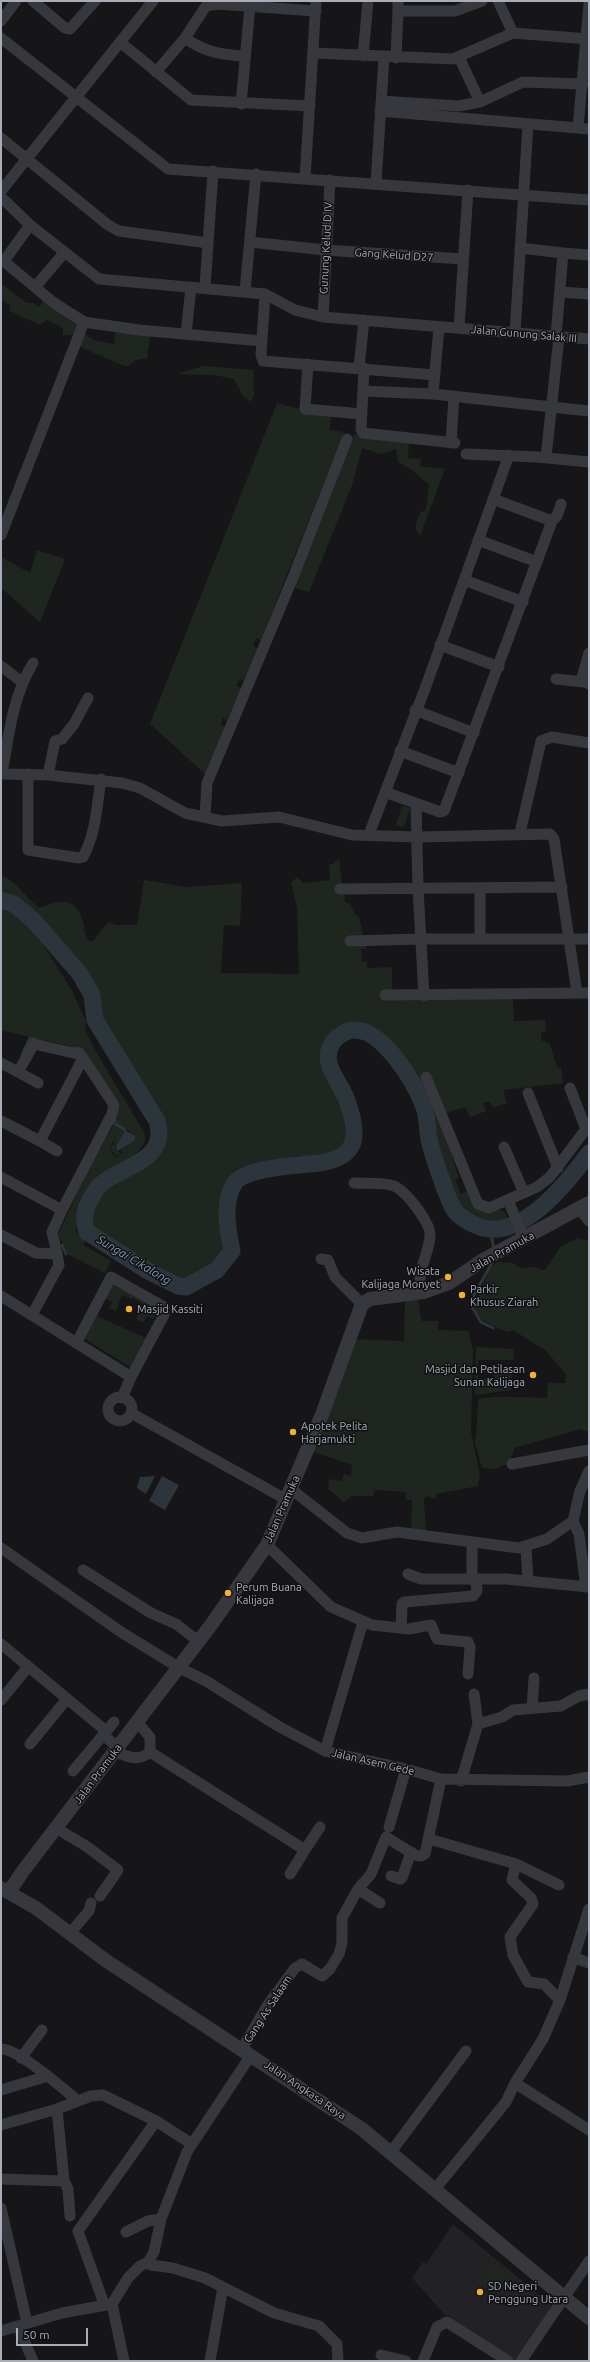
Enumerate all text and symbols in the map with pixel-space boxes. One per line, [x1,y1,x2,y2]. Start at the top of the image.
street label: Gunung Kelud D IV [317,202,335,294]
street label: Gang Kelud D27 [354,246,434,264]
street label: Jalan Gunung Salak III [471,323,577,345]
street label: Jalan Pramuka [467,1229,537,1275]
water label: Sungai Cikalong [94,1232,174,1288]
place label: Wisata Kalijaga Monyet [361,1264,440,1290]
marker: Wisata Kalijaga Monyet [443,1272,453,1282]
place label: Parkir Khusus Ziarah [470,1282,538,1308]
marker: Parkir Khusus Ziarah [457,1290,467,1300]
place label: Masjid Kassiti [137,1302,203,1316]
marker: Masjid Kassiti [124,1304,134,1314]
place label: Masjid dan Petilasan Sunan Kalijaga [425,1362,525,1388]
marker: Masjid dan Petilasan Sunan Kalijaga [528,1370,538,1380]
place label: Apotek Pelita Harjamukti [301,1419,367,1445]
marker: Apotek Pelita Harjamukti [288,1427,298,1437]
street label: Jalan Pramuka [261,1474,303,1544]
place label: Perum Buana Kalijaga [236,1580,302,1606]
marker: Perum Buana Kalijaga [223,1588,233,1598]
street label: Jalan Pramuka [71,1741,125,1807]
street label: Jalan Asem Gede [330,1746,416,1778]
street label: Gang As Salaam [241,1973,295,2045]
street label: Jalan Angkasa Raya [262,2058,348,2122]
place label: SD Negeri Penggung Utara [488,2279,568,2305]
marker: SD Negeri Penggung Utara [475,2287,485,2297]
scale bar [18,2320,90,2346]
text: 50 m [23,2328,50,2341]

